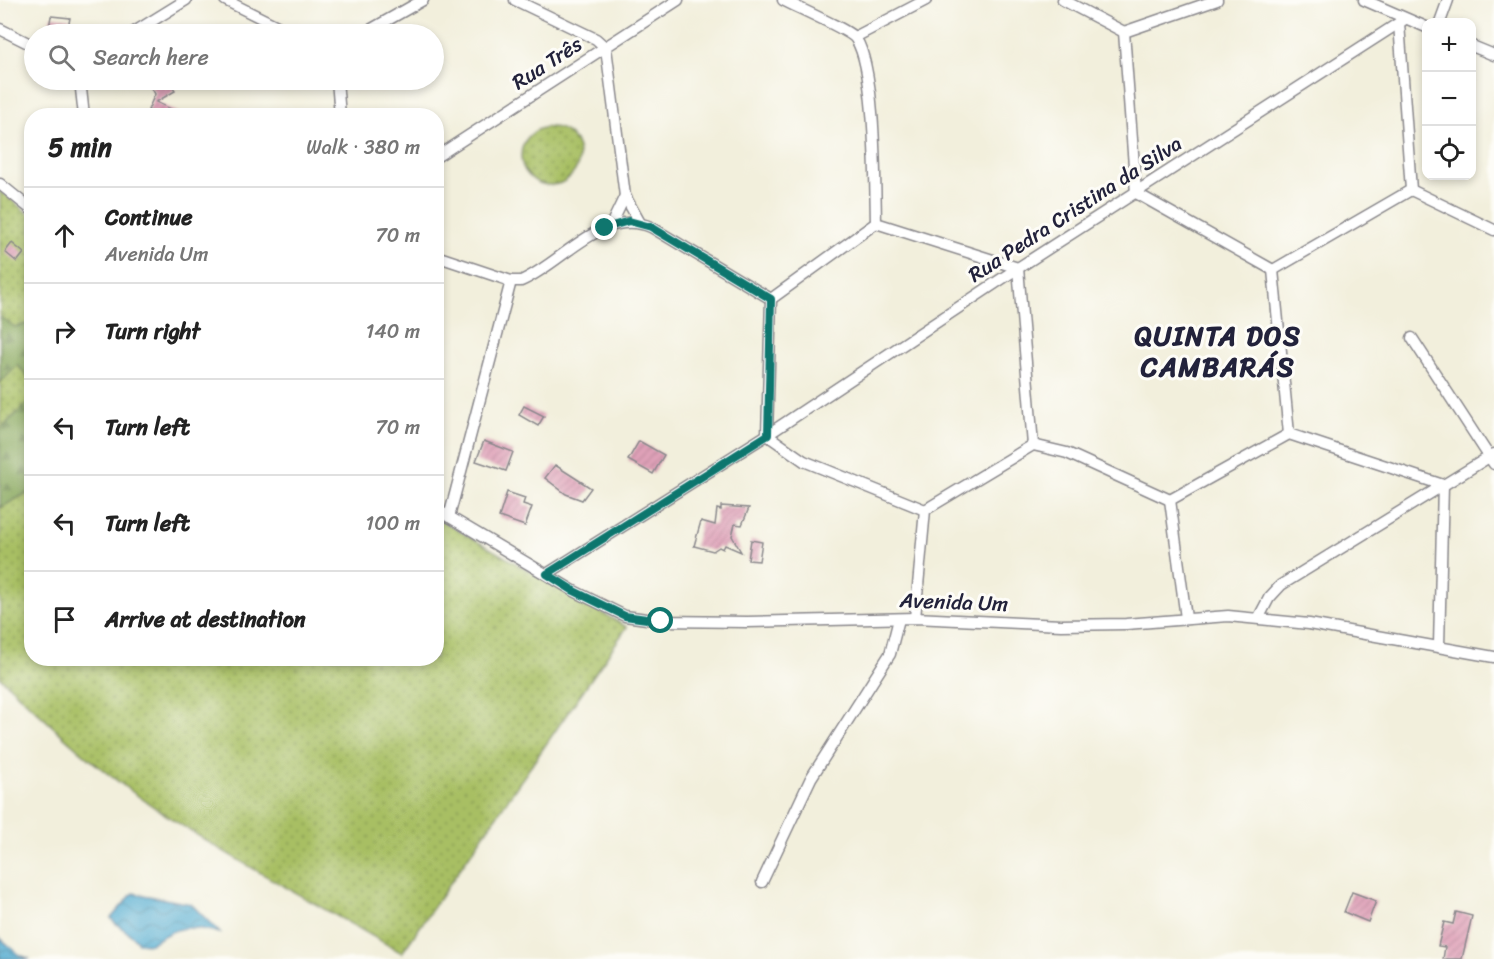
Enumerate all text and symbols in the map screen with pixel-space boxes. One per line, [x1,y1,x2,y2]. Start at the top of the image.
map controls [1422,18,1476,180]
button: + [1422,18,1476,72]
search box [24,24,444,90]
street label: Rua Três [504,26,590,100]
text: Search here [93,38,209,77]
icon: search [45,41,78,74]
button: − [1422,72,1476,126]
text: 5 min [48,124,112,170]
street label: Rua Pedra Cristina da Silva [960,125,1190,293]
button: locate [1422,126,1476,180]
text: Walk · 380 m [306,130,420,165]
text: Continue [105,198,193,237]
route end [591,214,617,240]
text: 70 m [375,218,420,253]
icon: ahead [48,219,81,252]
text: Avenida Um [105,237,208,272]
text: Turn right [105,312,200,351]
district label: QUINTA DOS CAMBARÁS [1135,312,1301,391]
text: 140 m [366,314,420,349]
icon: right [48,315,81,348]
text: Turn left [105,408,190,447]
text: 70 m [375,410,420,445]
icon: left [48,411,81,444]
text: Turn left [105,504,190,543]
text: 100 m [366,506,420,541]
icon: left [48,507,81,540]
street label: Avenida Um [898,581,1009,623]
text: Arrive at destination [105,600,306,639]
icon: arrive [48,603,81,636]
route start [647,607,673,633]

